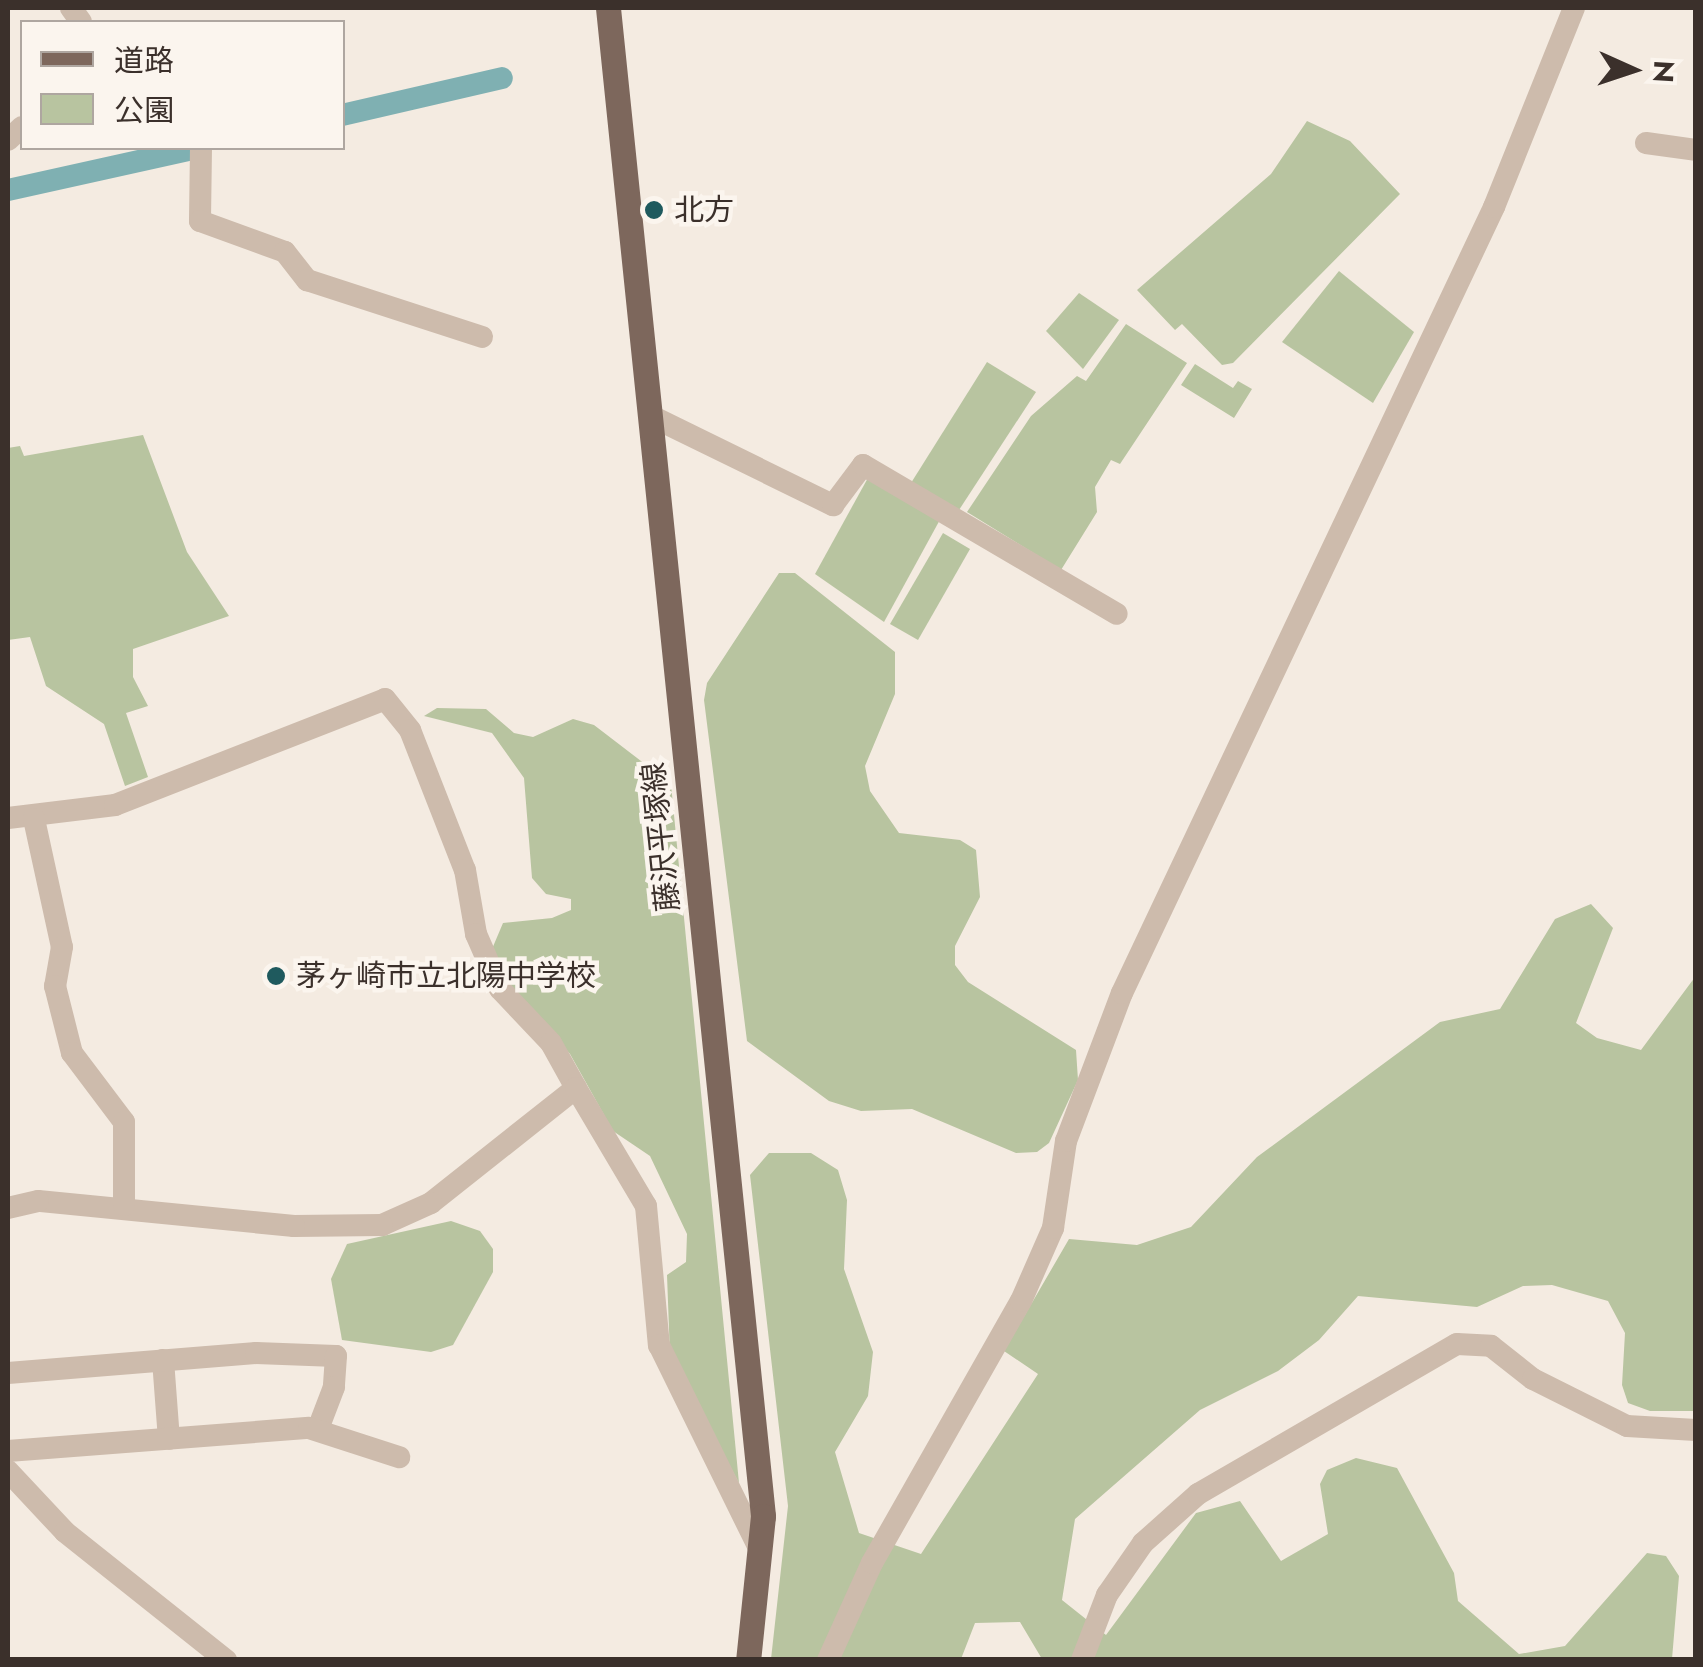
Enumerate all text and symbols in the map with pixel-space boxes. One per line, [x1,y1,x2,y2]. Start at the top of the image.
legend [20,20,345,150]
north arrow [1583,20,1683,120]
text: 道路 [114,39,174,82]
text: N [1642,59,1685,84]
text: 公園 [114,89,174,132]
place label: 北方 [674,192,734,228]
marker: 北方 [643,199,665,221]
street label: 藤沢平塚線 [635,761,687,913]
place label: 茅ヶ崎市立北陽中学校 [296,958,596,994]
marker: 茅ヶ崎市立北陽中学校 [265,965,287,987]

